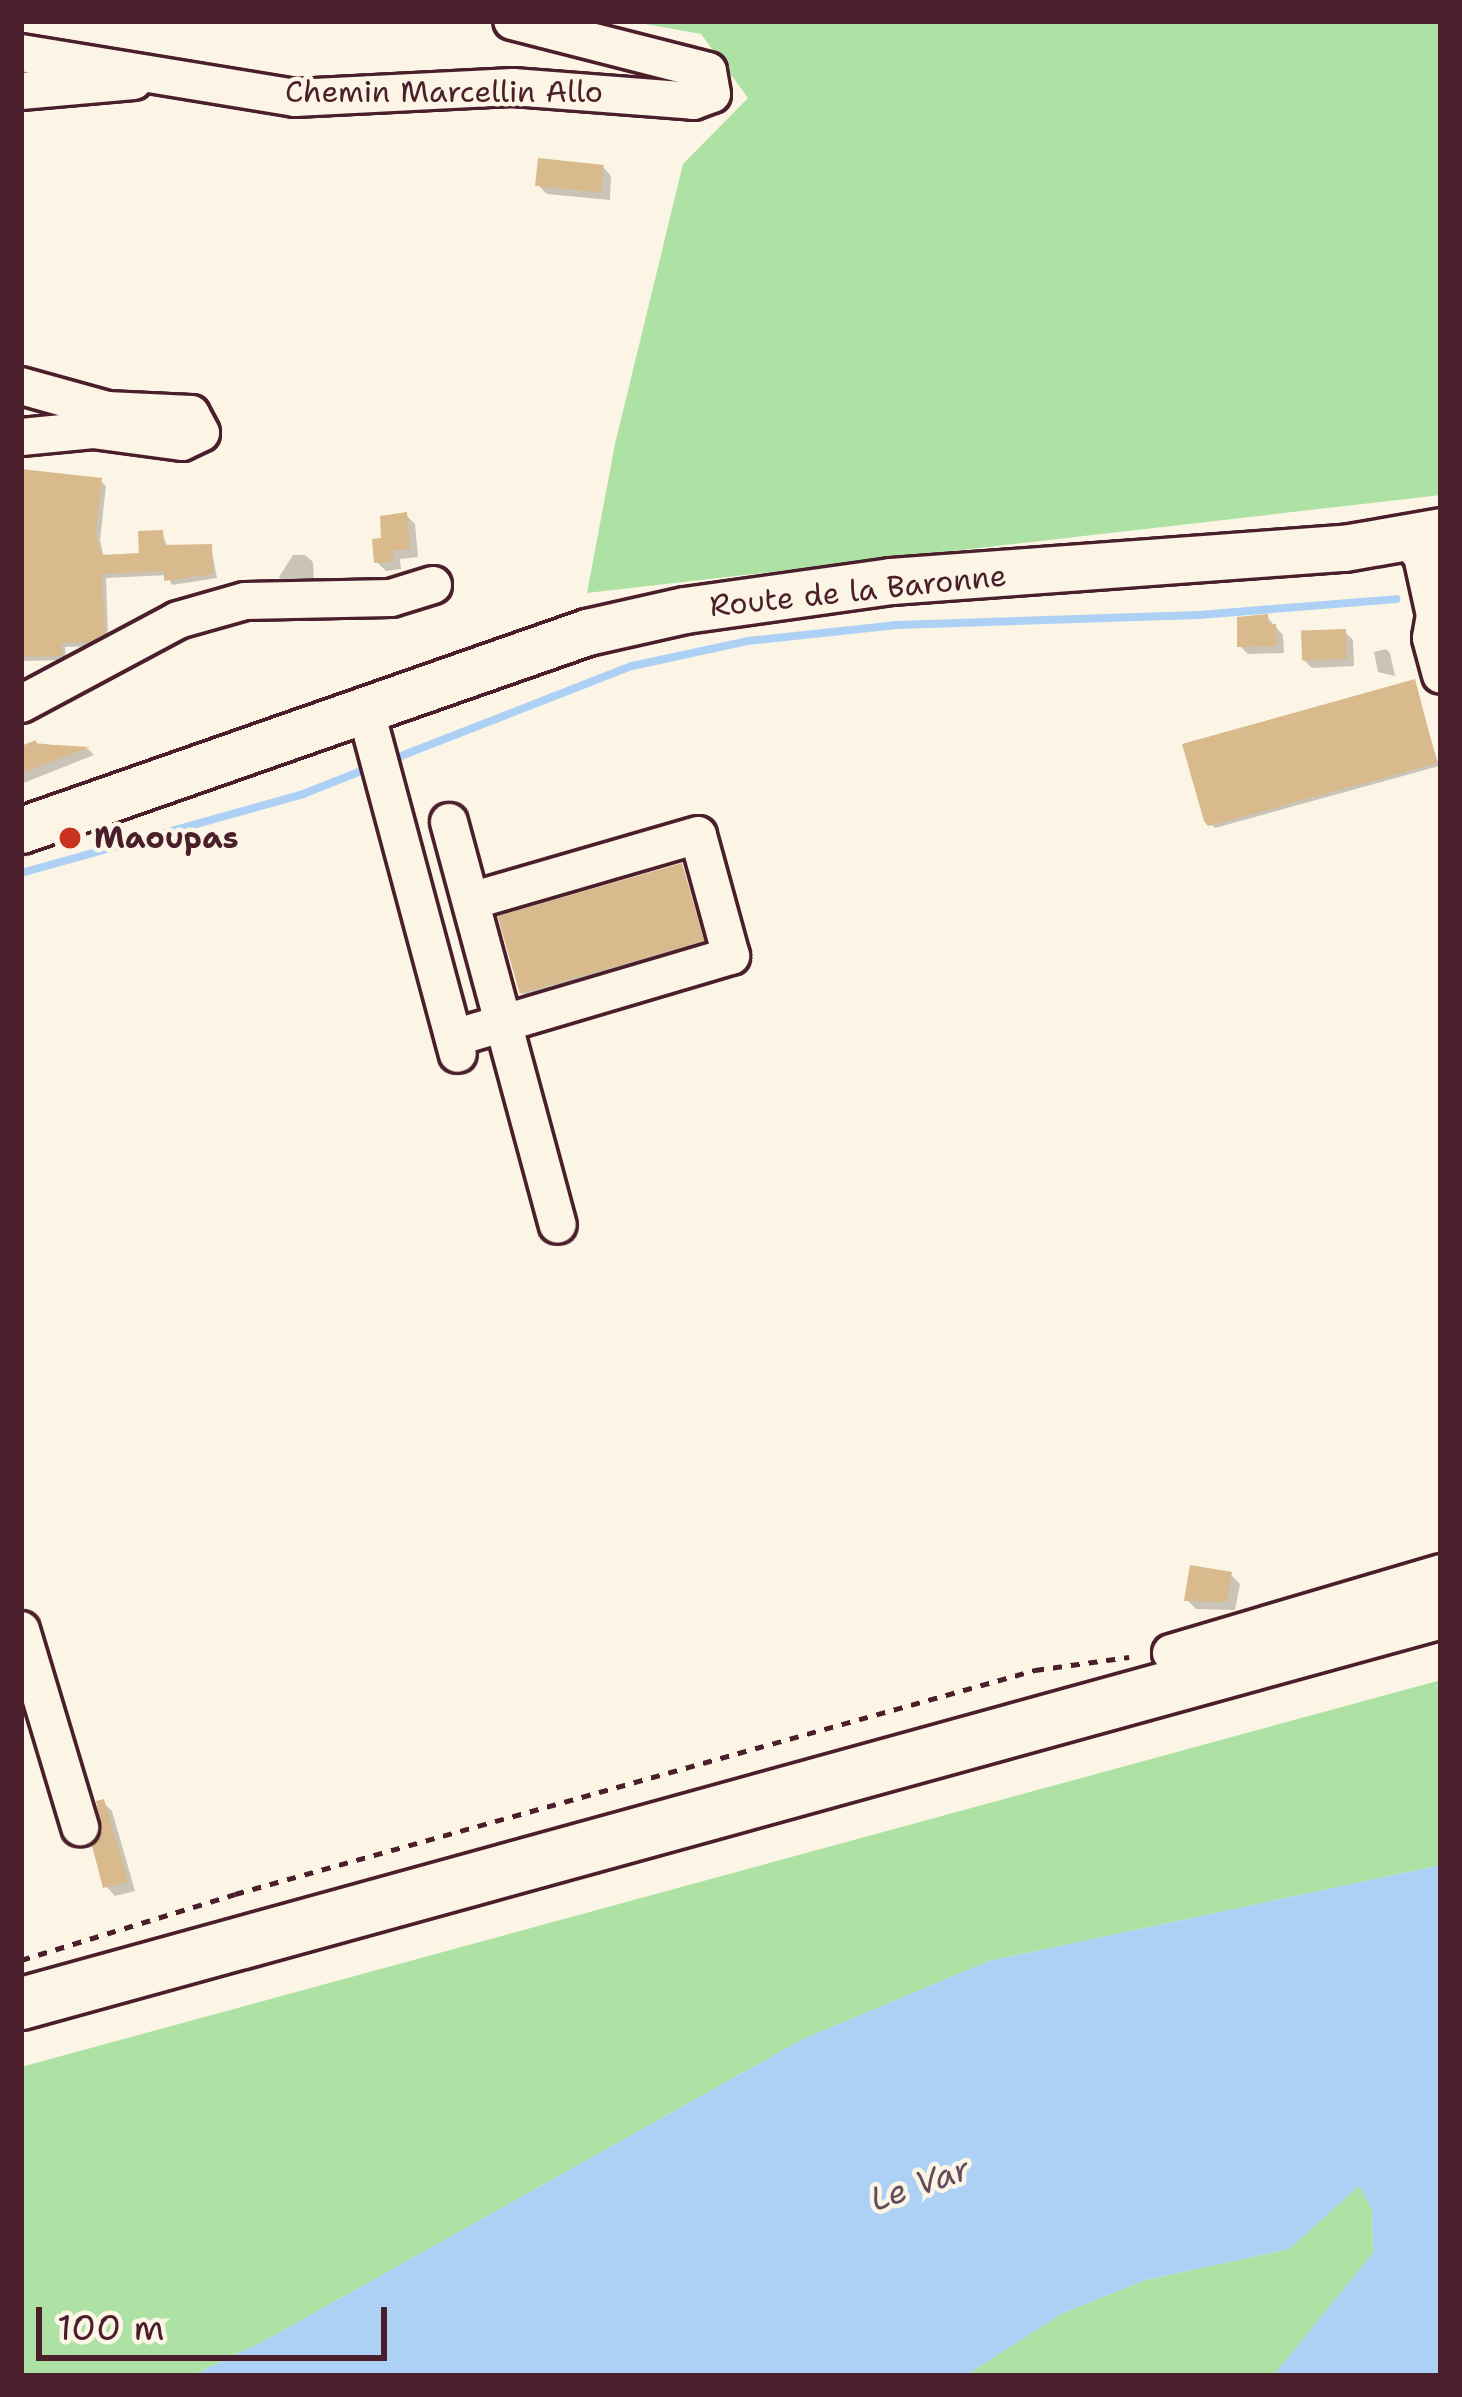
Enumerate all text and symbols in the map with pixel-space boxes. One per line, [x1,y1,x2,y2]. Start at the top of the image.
street label: Chemin Marcellin Allo [285,74,603,110]
street label: Route de la Baronne [708,558,1008,624]
place label: Maoupas [94,820,238,856]
marker: Maoupas [57,825,83,851]
water label: Le Var [865,2149,975,2219]
scale bar [42,2283,393,2357]
text: 100 m [57,2303,165,2352]

